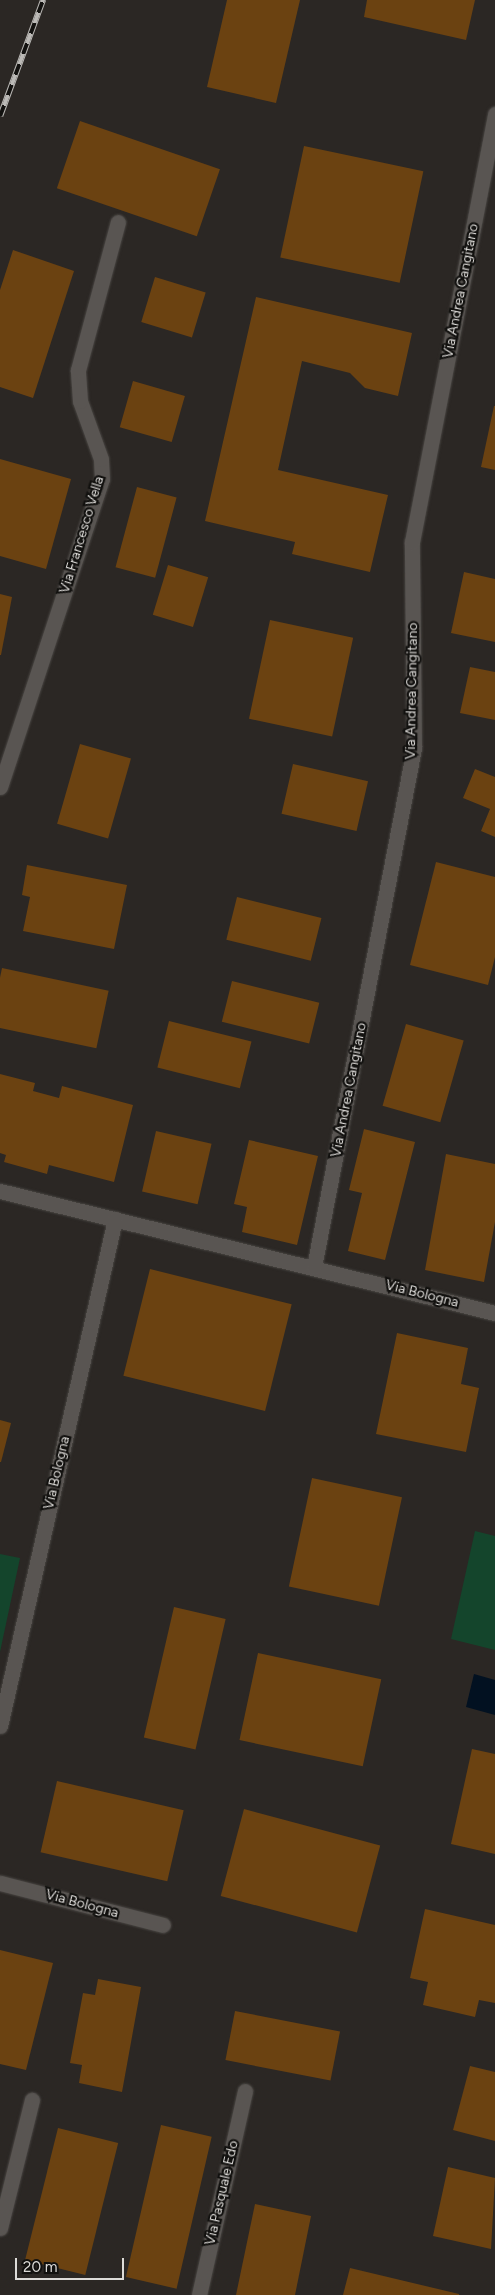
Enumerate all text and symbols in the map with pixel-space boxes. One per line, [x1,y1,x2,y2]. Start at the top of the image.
street label: Via Andrea Cangitano [440,222,482,360]
street label: Via Francesco Vella [56,474,108,596]
street label: Via Andrea Cangitano [402,622,422,760]
street label: Via Andrea Cangitano [328,1021,370,1159]
street label: Via Bologna [384,1277,460,1311]
street label: Via Bologna [40,1435,74,1511]
street label: Via Bologna [44,1886,120,1922]
street label: Via Pasquale Edo [202,2139,242,2247]
scale bar [18,2248,126,2280]
text: 20 m [23,2258,57,2276]

